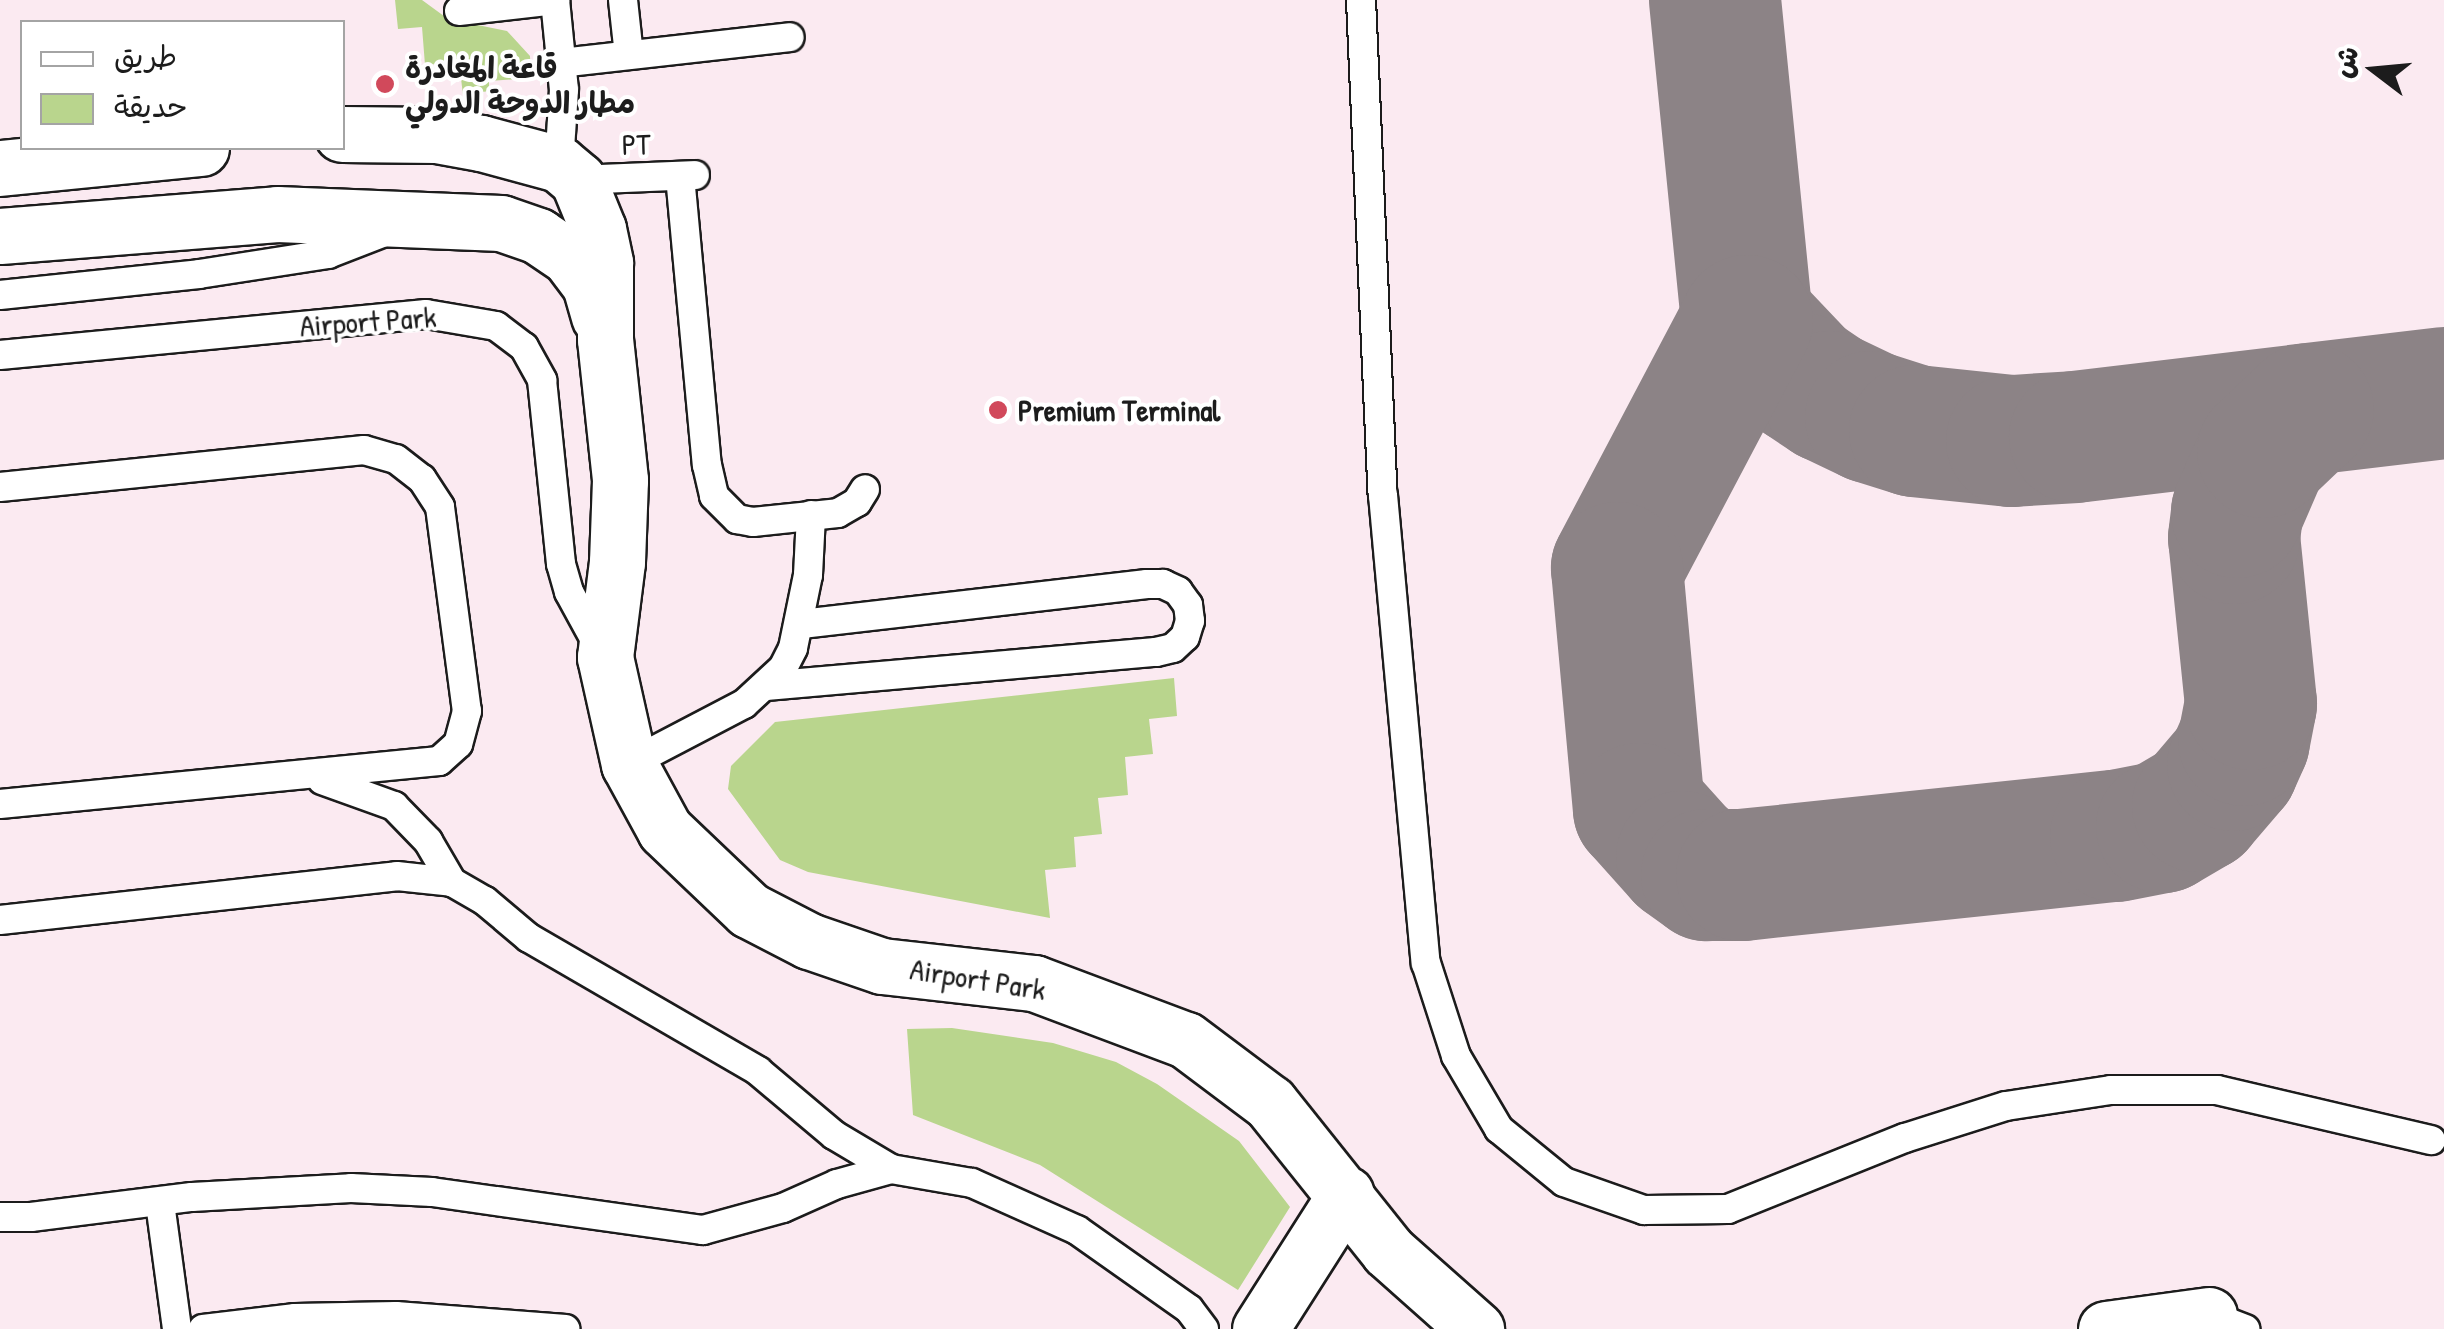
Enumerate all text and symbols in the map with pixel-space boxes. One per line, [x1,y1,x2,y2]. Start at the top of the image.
legend [20,20,345,150]
north arrow [2324,20,2424,120]
text: طريق [114,36,177,76]
text: ش [2323,42,2368,82]
place label: قاعة المغادرة مطار الدوحة الدولي [405,49,635,120]
marker: قاعة المغادرة مطار الدوحة الدولي [374,73,396,95]
text: حديقة [114,86,188,126]
street label: PT [621,126,651,162]
street label: Airport Park [299,298,437,344]
place label: Premium Terminal [1018,392,1220,428]
marker: Premium Terminal [987,399,1009,421]
street label: Airport Park [908,951,1048,1007]

